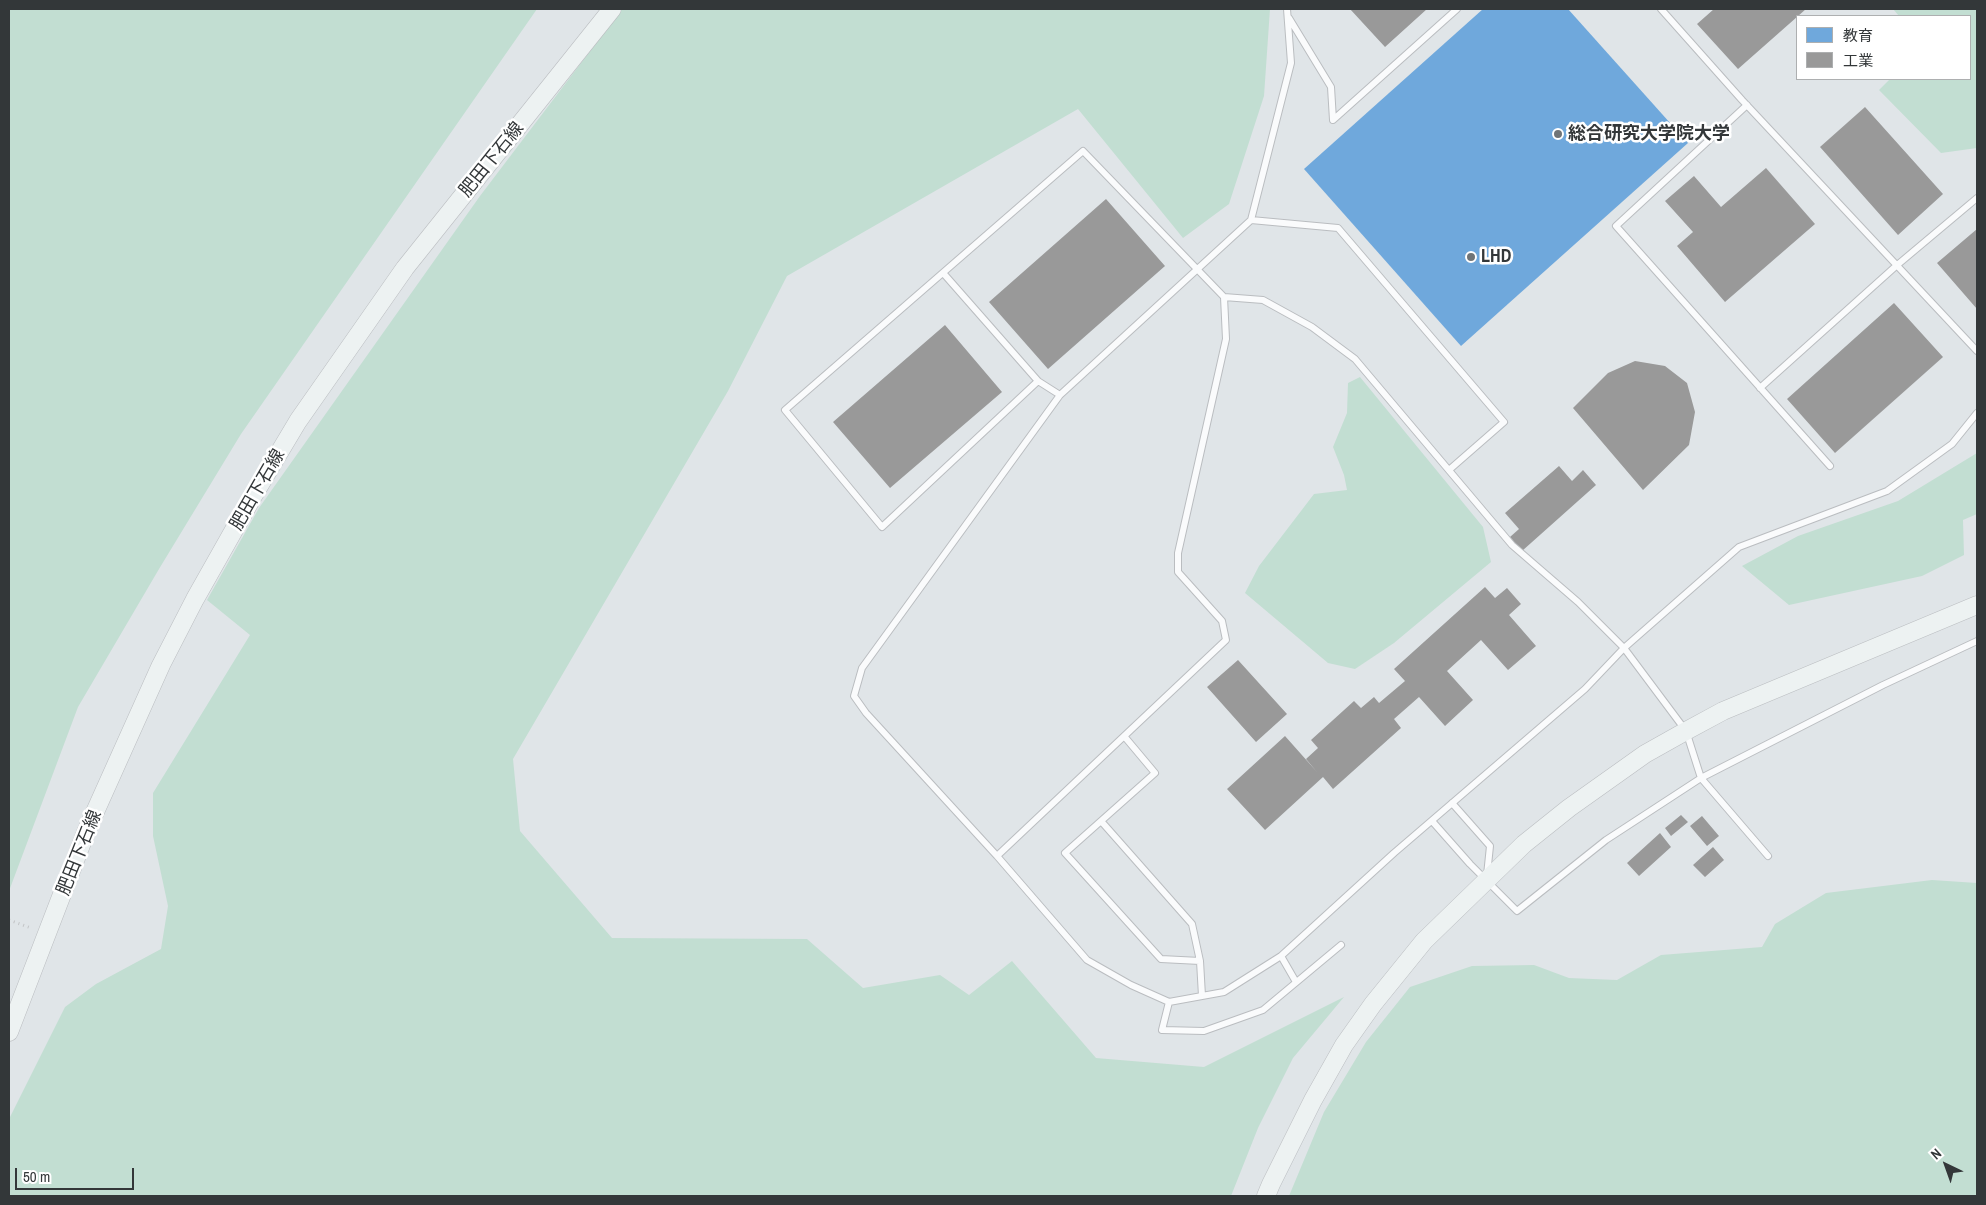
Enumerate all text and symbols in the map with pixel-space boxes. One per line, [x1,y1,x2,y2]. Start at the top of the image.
legend [1796,15,1971,80]
text: 教育 [1843,25,1873,46]
text: 工業 [1843,50,1873,71]
street label: 肥田下石線 [455,118,529,202]
place label: 総合研究大学院大学 [1568,123,1730,145]
marker: 総合研究大学院大学 [1552,128,1564,140]
place label: LHD [1481,246,1511,268]
marker: LHD [1465,251,1477,263]
street label: 肥田下石線 [226,446,290,534]
street label: 肥田下石線 [53,807,107,899]
north arrow [1921,1140,1971,1190]
text: N [1927,1144,1945,1163]
scale bar [18,1158,136,1190]
text: 50 m [23,1166,50,1187]

